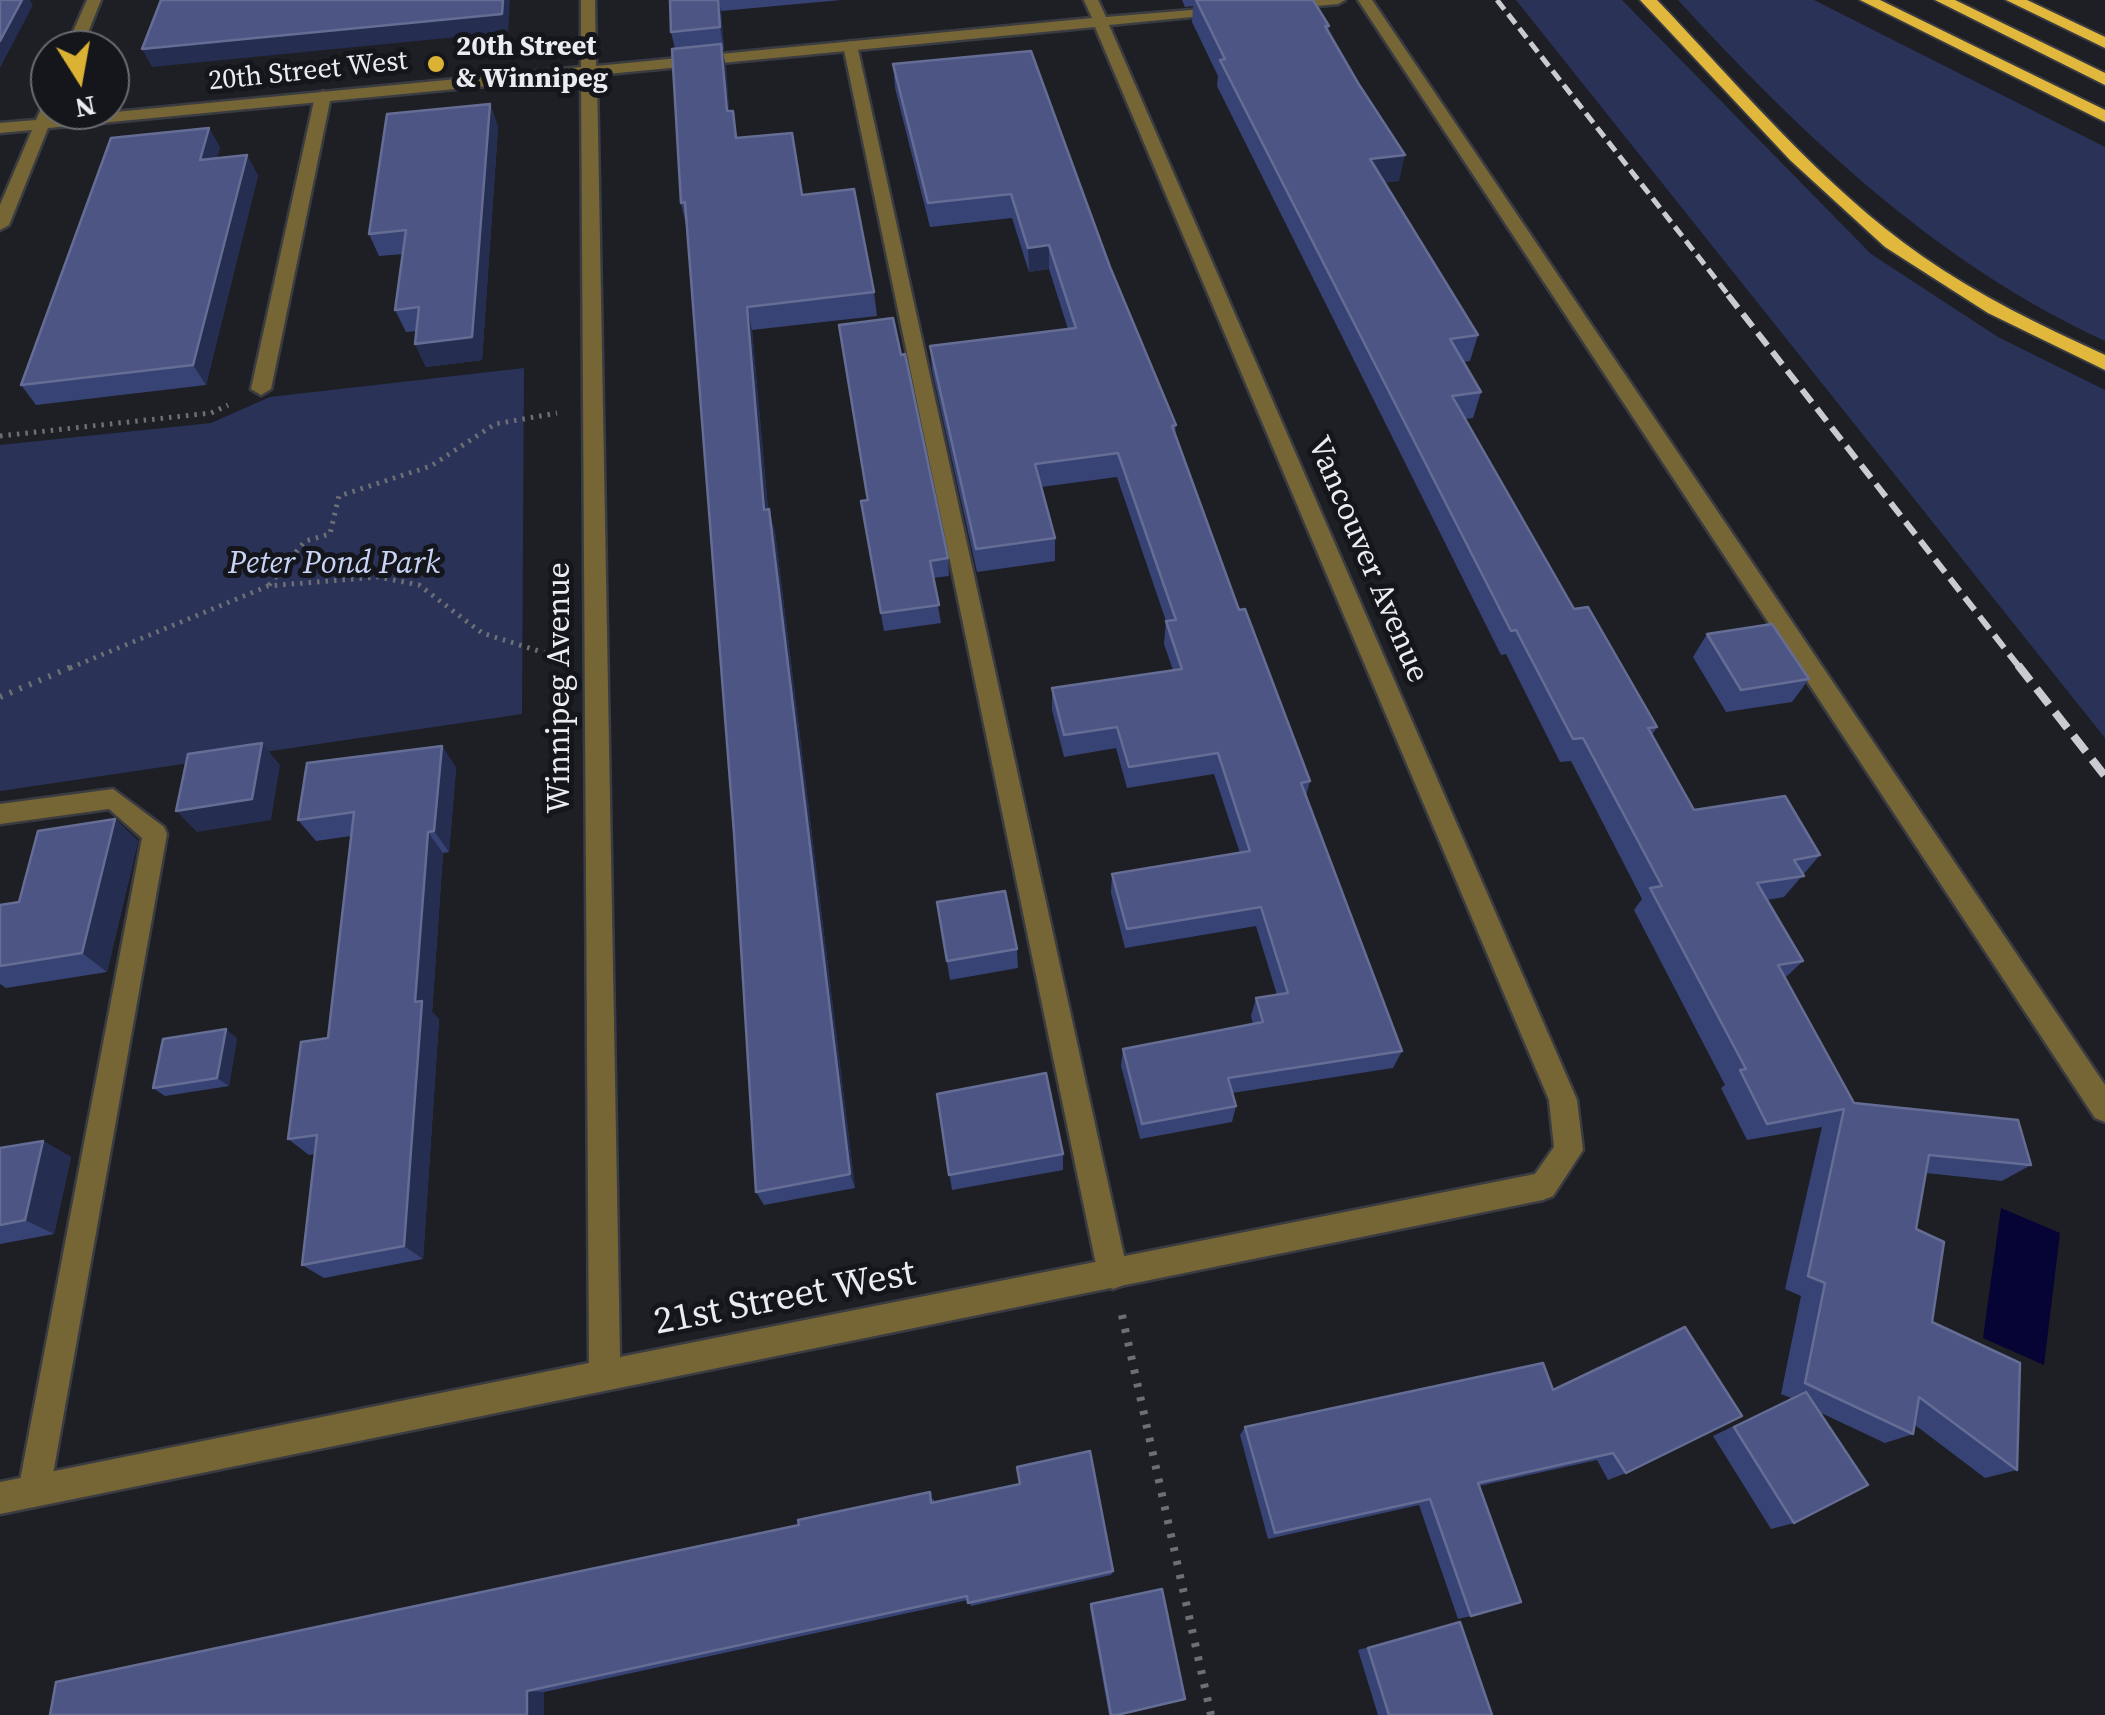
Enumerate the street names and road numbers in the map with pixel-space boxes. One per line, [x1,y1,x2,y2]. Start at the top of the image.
street label: 20th Street West [207,45,409,99]
street label: Vancouver Avenue [1298,431,1436,689]
street label: Winnipeg Avenue [542,562,580,814]
street label: 21st Street West [651,1251,919,1347]

